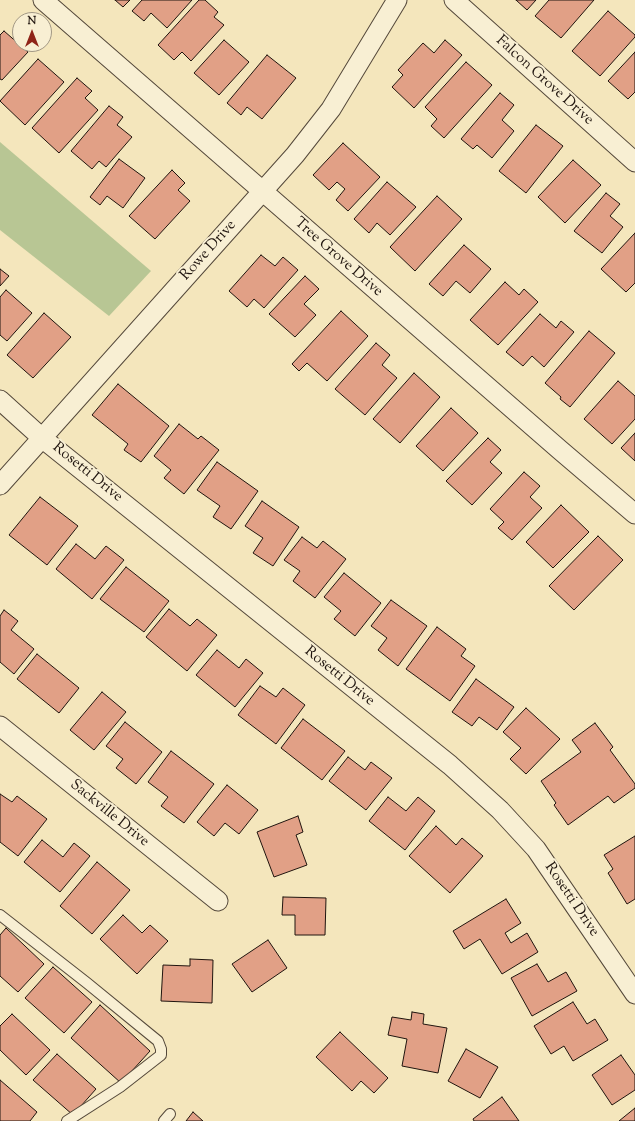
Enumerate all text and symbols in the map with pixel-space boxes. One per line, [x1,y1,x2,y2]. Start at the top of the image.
north arrow [12,12,52,52]
text: N [28,13,36,29]
street label: Falcon Grove Drive [491,32,597,130]
street label: Tree Grove Drive [290,215,386,301]
street label: Rowe Drive [177,217,241,285]
street label: Rosetti Drive [48,439,126,507]
street label: Rosetti Drive [300,643,378,711]
street label: Sackville Drive [66,777,152,851]
street label: Rosetti Drive [540,860,602,940]

